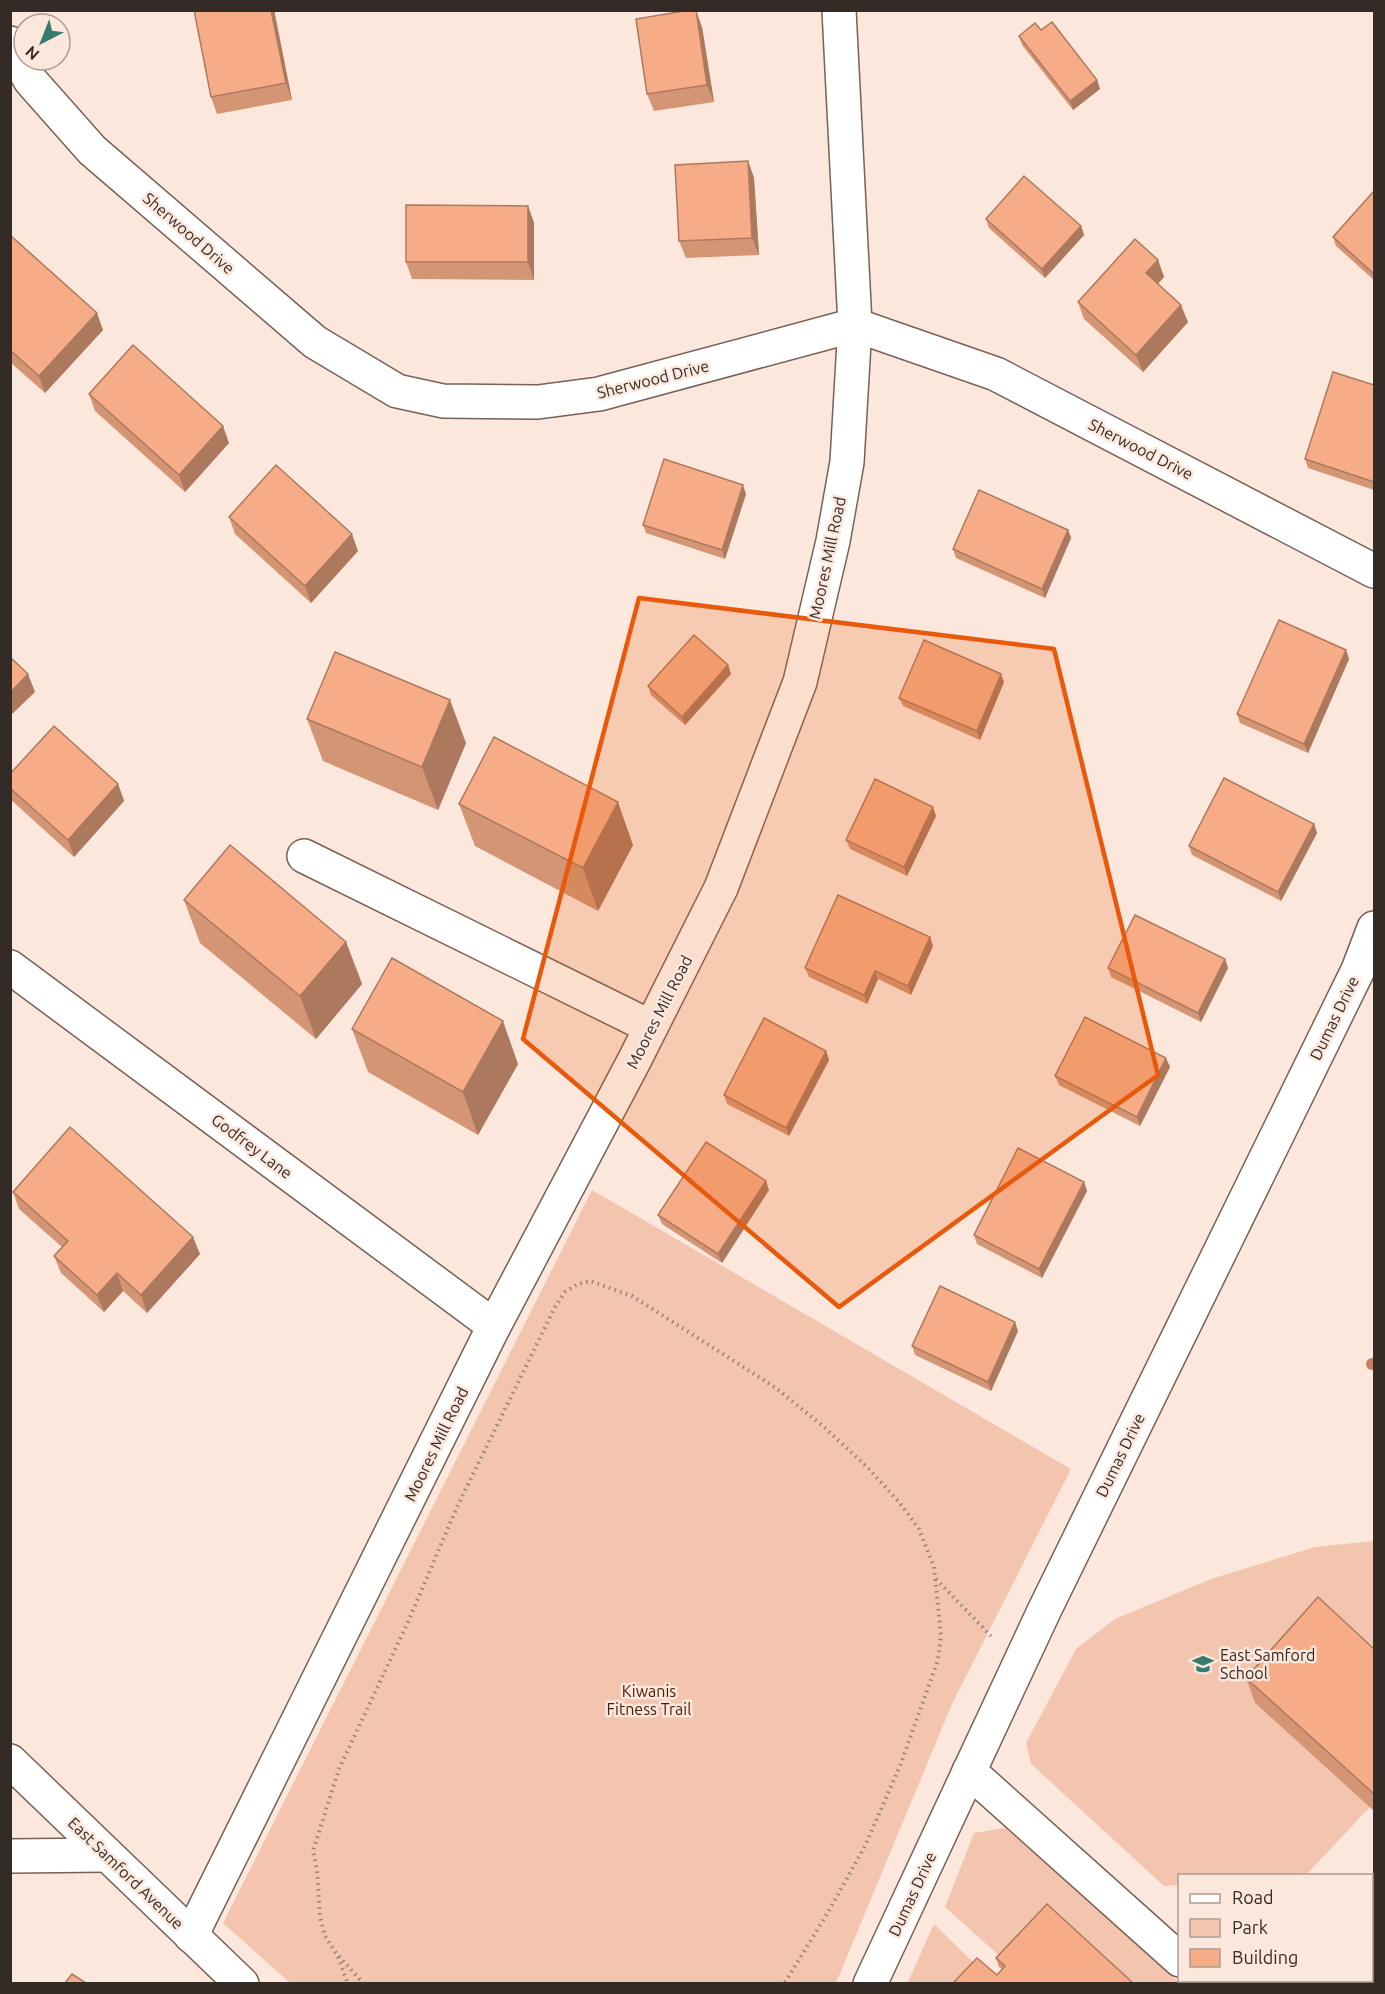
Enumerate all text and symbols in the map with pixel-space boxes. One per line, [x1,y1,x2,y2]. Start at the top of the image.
north arrow [12,12,72,72]
text: N [22,42,42,64]
street label: Sherwood Drive [140,189,238,277]
street label: Sherwood Drive [595,356,711,402]
street label: Sherwood Drive [1086,415,1196,483]
street label: Moores Mill Road [805,495,849,621]
street label: Moores Mill Road [623,952,695,1072]
street label: Dumas Drive [1306,973,1362,1063]
street label: Godfrey Lane [208,1110,296,1182]
street label: Moores Mill Road [401,1384,471,1504]
street label: Dumas Drive [1092,1410,1148,1500]
place label: East Samford School [1220,1646,1315,1682]
school or university icon: East Samford School [1191,1652,1215,1676]
park label: Kiwanis Fitness Trail [607,1682,691,1718]
street label: East Samford Avenue [65,1813,187,1933]
street label: Dumas Drive [885,1849,939,1939]
legend [1178,1874,1373,1982]
text: Road [1232,1887,1274,1907]
text: Park [1232,1917,1268,1937]
text: Building [1232,1947,1298,1967]

